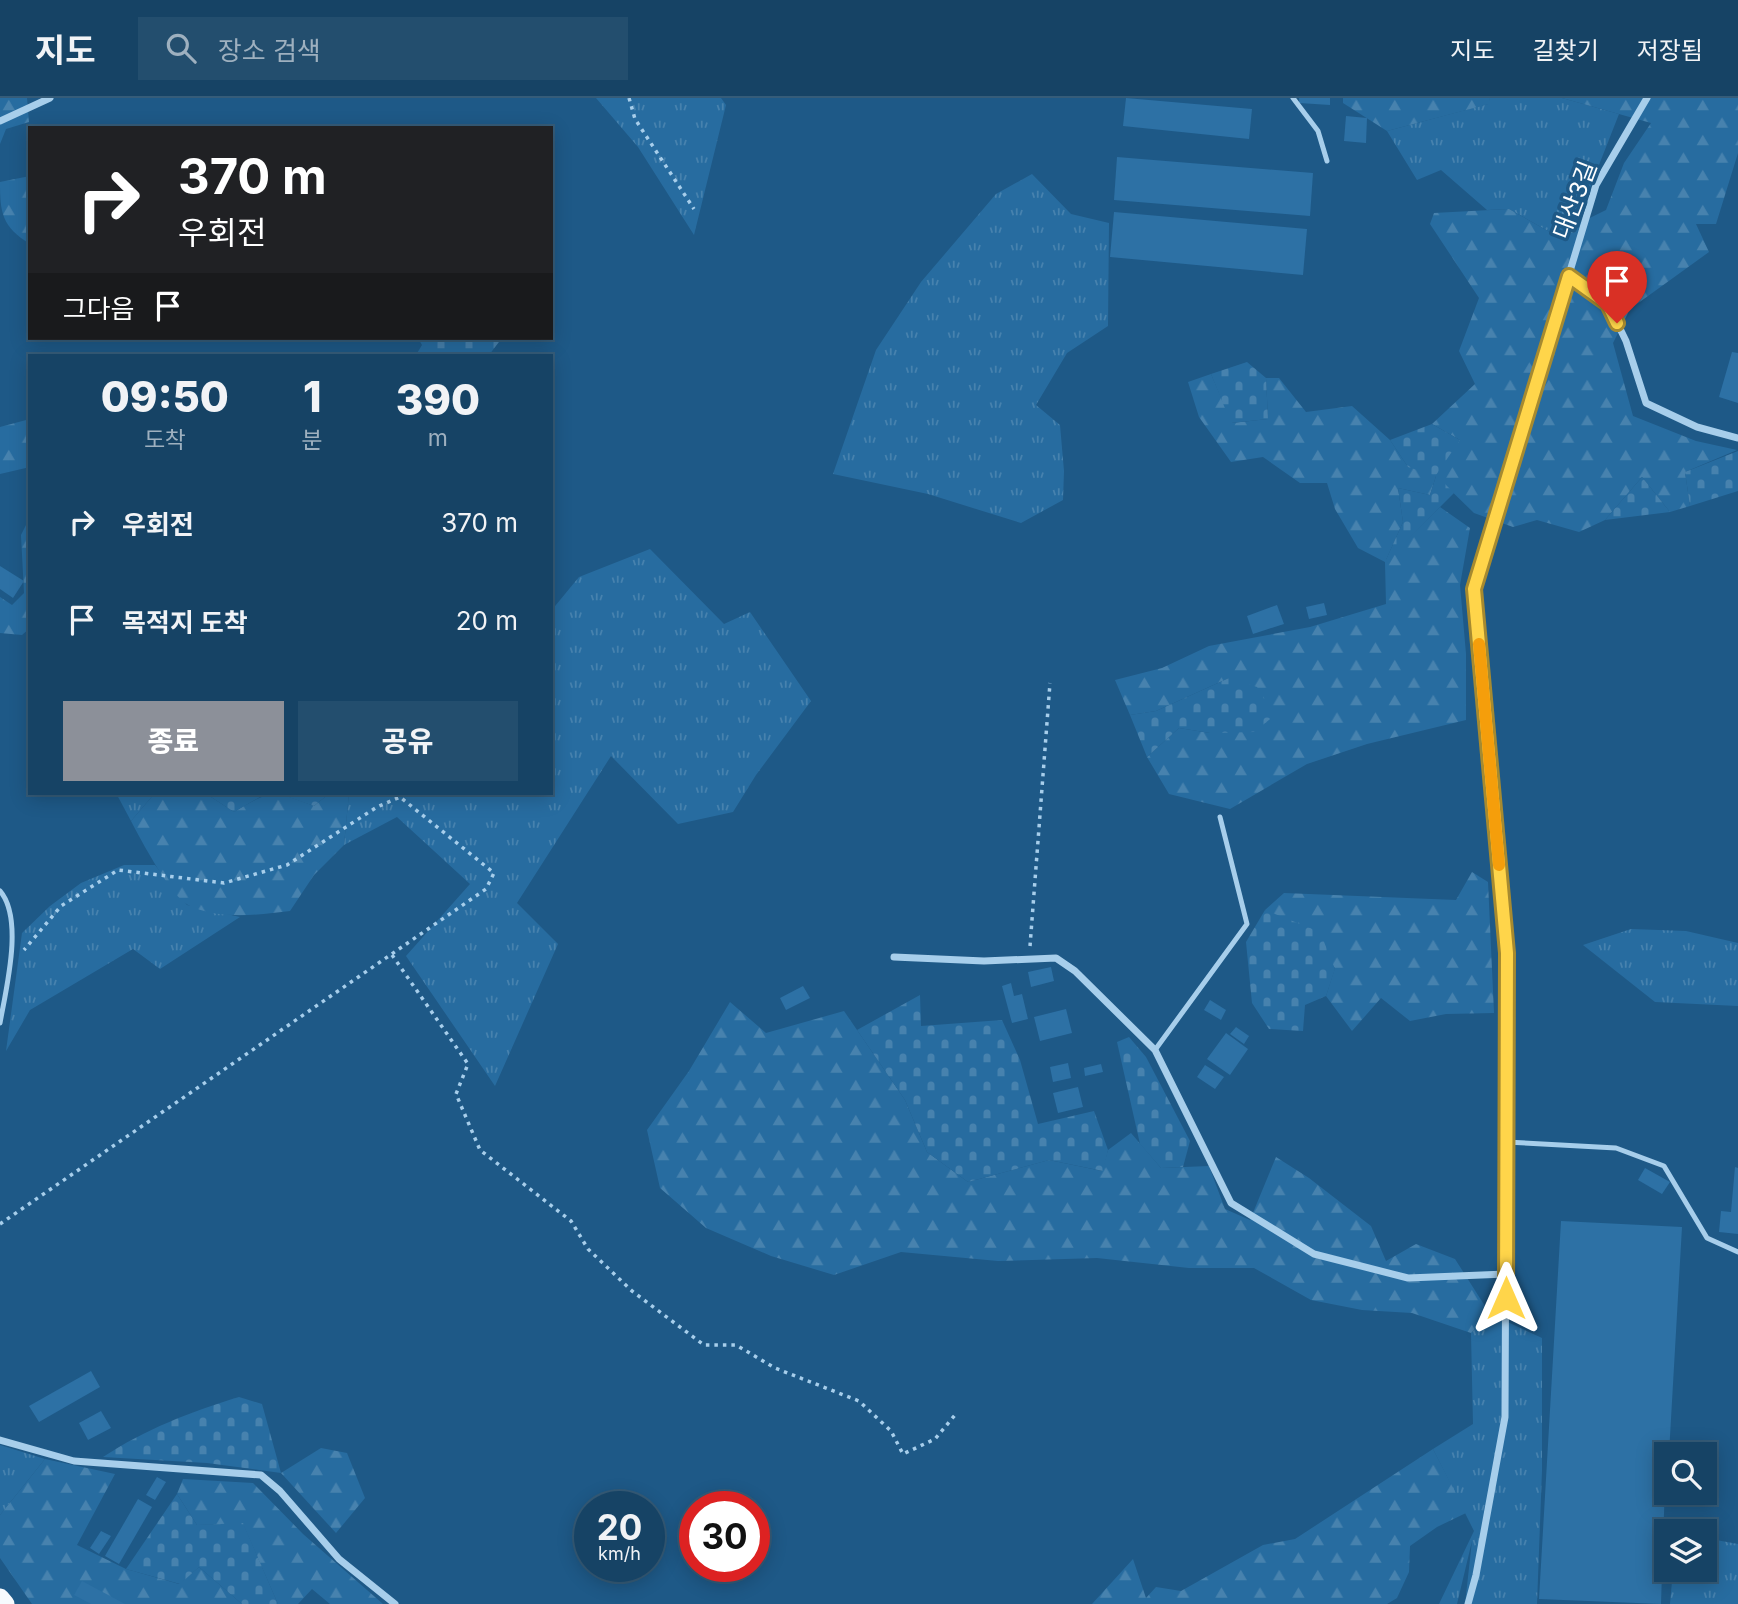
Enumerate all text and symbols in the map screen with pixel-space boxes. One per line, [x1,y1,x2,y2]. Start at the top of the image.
search box [138,17,628,80]
icon: search [162,29,200,67]
text: 지도 [35,30,96,70]
text: 장소 검색 [218,35,321,66]
text: 지도 [1450,36,1495,65]
text: 길찾기 [1533,36,1599,65]
text: 저장됨 [1637,36,1703,65]
text: 370 m [178,147,327,206]
icon: right [63,154,154,245]
street label: 대산3길 [1546,157,1603,243]
text: 우회전 [178,213,266,252]
pin [1587,251,1647,323]
icon: arrive [1598,262,1636,300]
icon: arrive [149,287,187,325]
text: 그다음 [63,293,135,324]
text: 09:50 [101,371,229,422]
text: 1 [303,371,322,422]
text: 390 [396,374,480,425]
text: m [428,424,448,452]
text: 도착 [144,426,186,454]
text: 분 [302,426,323,454]
icon: right [63,503,101,541]
text: 370 m [441,507,518,538]
text: 우회전 [122,509,194,540]
icon: arrive [63,601,101,639]
text: 20 m [456,605,518,636]
text: 목적지 도착 [122,607,248,638]
button: 종료 [63,701,284,781]
button: 공유 [298,701,518,781]
position arrow [1469,1261,1543,1335]
map controls [1654,1442,1717,1582]
button: search [1654,1442,1717,1505]
speed limit sign: 30 [679,1491,770,1582]
text: 20 [597,1506,642,1548]
button: layers [1654,1519,1717,1582]
text: km/h [598,1543,641,1564]

